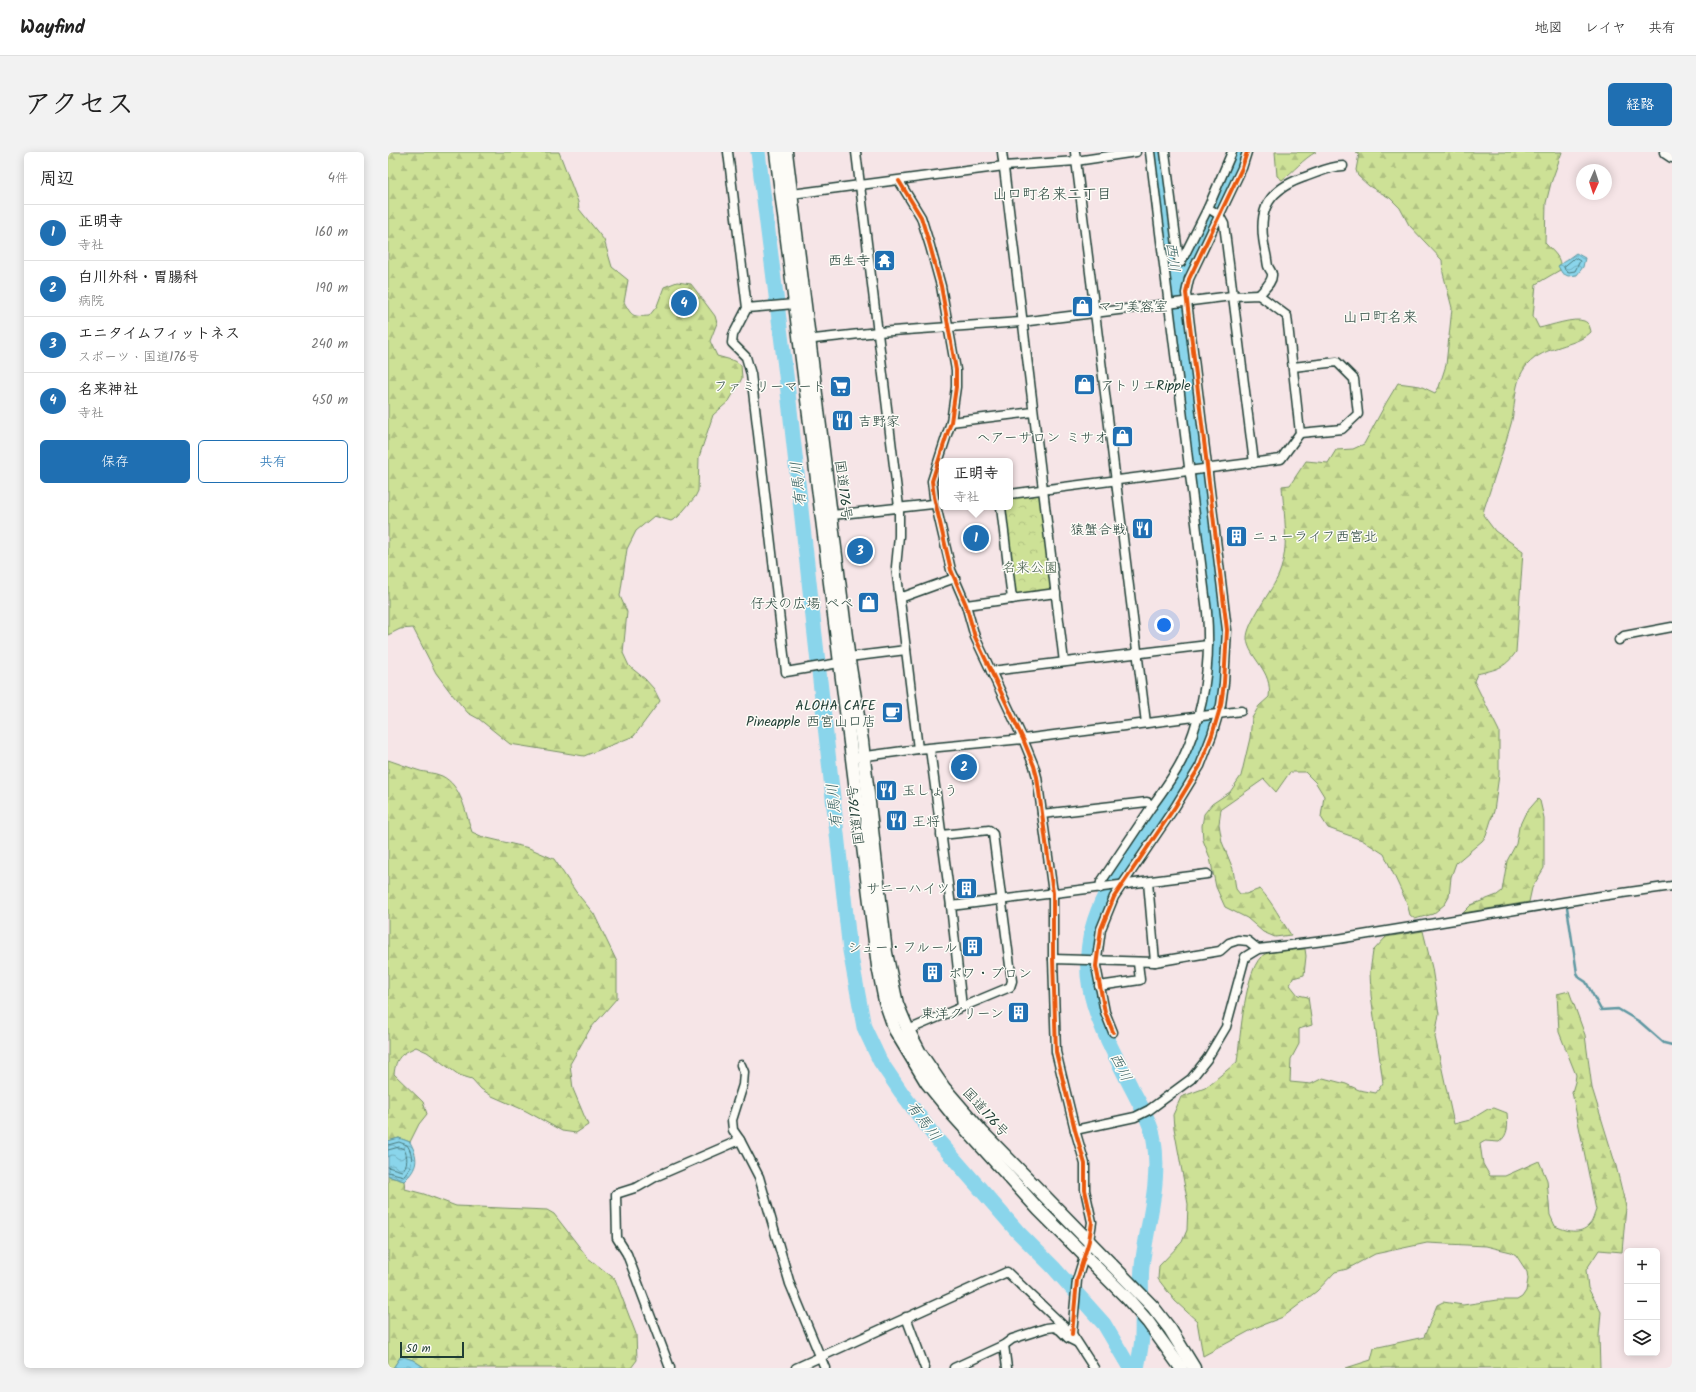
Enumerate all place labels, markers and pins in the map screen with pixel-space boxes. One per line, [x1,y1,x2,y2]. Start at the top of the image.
temple icon: 西生寺 [872,247,898,273]
place label: 西生寺 [828,250,870,272]
pin: 4 [671,288,697,318]
shop icon: マコ美容室 [1069,293,1095,319]
place label: マコ美容室 [1098,296,1168,318]
shop icon: アトリエRipple [1072,372,1098,398]
supermarket icon: ファミリーマート [828,373,854,399]
place label: アトリエRipple [1100,375,1191,397]
place label: ファミリーマート [714,376,826,398]
restaurant icon: 吉野家 [830,408,856,434]
place label: 吉野家 [858,411,900,433]
shop icon: ヘアーサロン ミサオ [1110,424,1136,450]
place label: ヘアーサロン ミサオ [976,427,1108,449]
restaurant icon: 猿蟹合戦 [1129,516,1155,542]
place label: 猿蟹合戦 [1070,519,1126,541]
pin: 1 [963,523,989,553]
building icon: ニューライフ西宮北 [1224,523,1250,549]
place label: ニューライフ西宮北 [1252,526,1377,548]
pin: 3 [847,536,873,566]
shop icon: 仔犬の広場 ペペ [856,590,882,616]
place label: 仔犬の広場 ペペ [750,593,854,615]
place label: ALOHA CAFE Pineapple 西宮山口店 [746,695,877,733]
cafe icon: ALOHA CAFE Pineapple 西宮山口店 [879,700,905,726]
pin: 2 [951,752,977,782]
restaurant icon: 玉しょう [874,777,900,803]
place label: 玉しょう [902,780,958,802]
restaurant icon: 王将 [884,808,910,834]
place label: 王将 [912,811,940,833]
building icon: サニーハイツ [953,875,979,901]
place label: サニーハイツ [866,878,950,900]
building icon: シュー・フルール [960,934,986,960]
place label: シュー・フルール [848,937,958,959]
building icon: ポワ・ブロン [920,960,946,986]
place label: ポワ・ブロン [948,963,1032,985]
building icon: 東洋グリーン [1006,1000,1032,1026]
place label: 東洋グリーン [921,1003,1004,1025]

